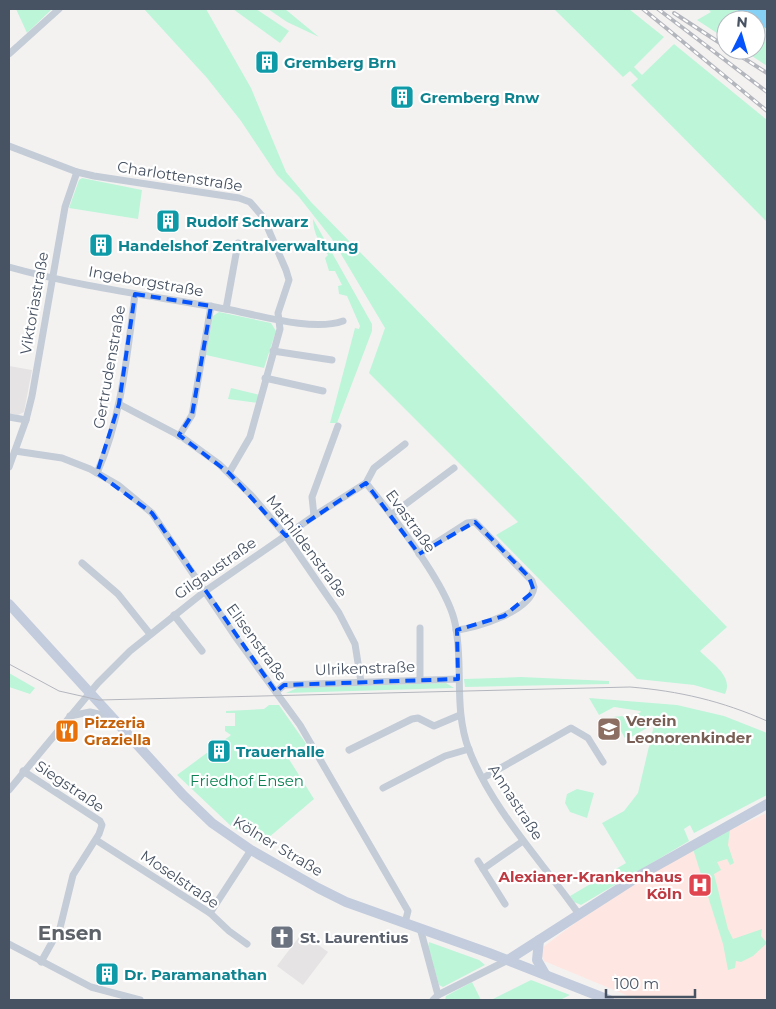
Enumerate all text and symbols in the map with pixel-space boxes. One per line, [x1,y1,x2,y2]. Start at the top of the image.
north arrow [716,10,766,60]
text: N [736,13,749,32]
building icon: Gremberg Brn [254,49,280,75]
place label: Gremberg Brn [284,53,396,72]
building icon: Gremberg Rnw [389,84,415,110]
place label: Gremberg Rnw [420,88,540,107]
street label: Charlottenstraße [116,157,244,195]
building icon: Rudolf Schwarz [155,208,181,234]
place label: Rudolf Schwarz [186,212,308,231]
building icon: Handelshof Zentralverwaltung [88,232,114,258]
place label: Handelshof Zentralverwaltung [118,236,359,255]
street label: Viktoriastraße [16,250,52,356]
street label: Ingeborgstraße [87,262,205,300]
street label: Gertrudenstraße [89,304,129,430]
street label: Evastraße [382,486,440,556]
street label: Mathildenstraße [262,491,352,601]
street label: Gilgaustraße [170,533,260,603]
street label: Elisenstraße [222,599,292,685]
street label: Ulrikenstraße [314,657,416,679]
place label: Verein Leonorenkinder [625,711,752,747]
place label: Pizzeria Graziella [84,713,151,749]
school or university icon: Verein Leonorenkinder [596,716,622,742]
restaurant icon: Pizzeria Graziella [54,718,80,744]
building icon: Trauerhalle [206,738,232,764]
place label: Trauerhalle [236,742,325,761]
street label: Siegstraße [32,756,108,816]
street label: Annastraße [484,760,548,844]
park label: Friedhof Ensen [190,771,304,790]
street label: Kölner Straße [230,812,326,880]
street label: Moselstraße [137,846,223,912]
place label: Alexianer-Krankenhaus Köln [497,867,682,903]
hospital icon: Alexianer-Krankenhaus Köln [687,872,713,898]
district label: Ensen [38,921,102,945]
church icon: St. Laurentius [269,924,295,950]
place label: St. Laurentius [300,928,409,947]
building icon: Dr. Paramanathan [94,961,120,987]
place label: Dr. Paramanathan [124,965,267,984]
scale bar [606,966,695,998]
text: 100 m [614,974,659,993]

